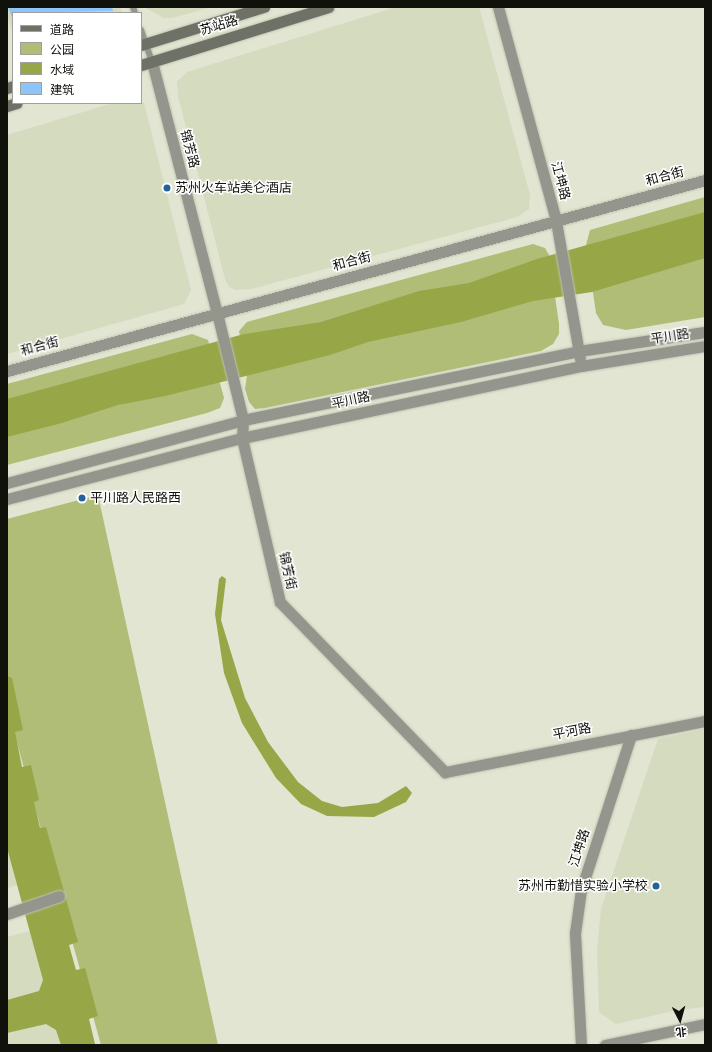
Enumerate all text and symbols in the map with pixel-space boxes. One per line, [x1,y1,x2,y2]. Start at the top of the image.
legend [12,12,142,104]
street label: 苏站路 [198,13,240,39]
text: 道路 [50,23,74,37]
text: 公园 [50,43,74,57]
text: 水域 [50,63,74,77]
text: 建筑 [50,83,74,97]
street label: 锦芳路 [176,128,202,170]
street label: 江坤路 [547,160,573,202]
street label: 和合街 [644,164,686,190]
place label: 苏州火车站美仑酒店 [175,180,292,196]
marker: 苏州火车站美仑酒店 [162,183,172,193]
street label: 和合街 [331,249,373,275]
street label: 平川路 [650,326,690,348]
street label: 和合街 [19,334,61,360]
street label: 平川路 [330,389,372,413]
place label: 平川路人民路西 [90,490,181,506]
marker: 平川路人民路西 [77,493,87,503]
street label: 锦芳街 [275,550,299,592]
street label: 平河路 [551,721,593,743]
street label: 江坤路 [567,827,593,869]
place label: 苏州市勤惜实验小学校 [518,878,648,894]
marker: 苏州市勤惜实验小学校 [651,881,661,891]
north arrow [660,1000,700,1040]
text: 北 [675,1025,687,1038]

